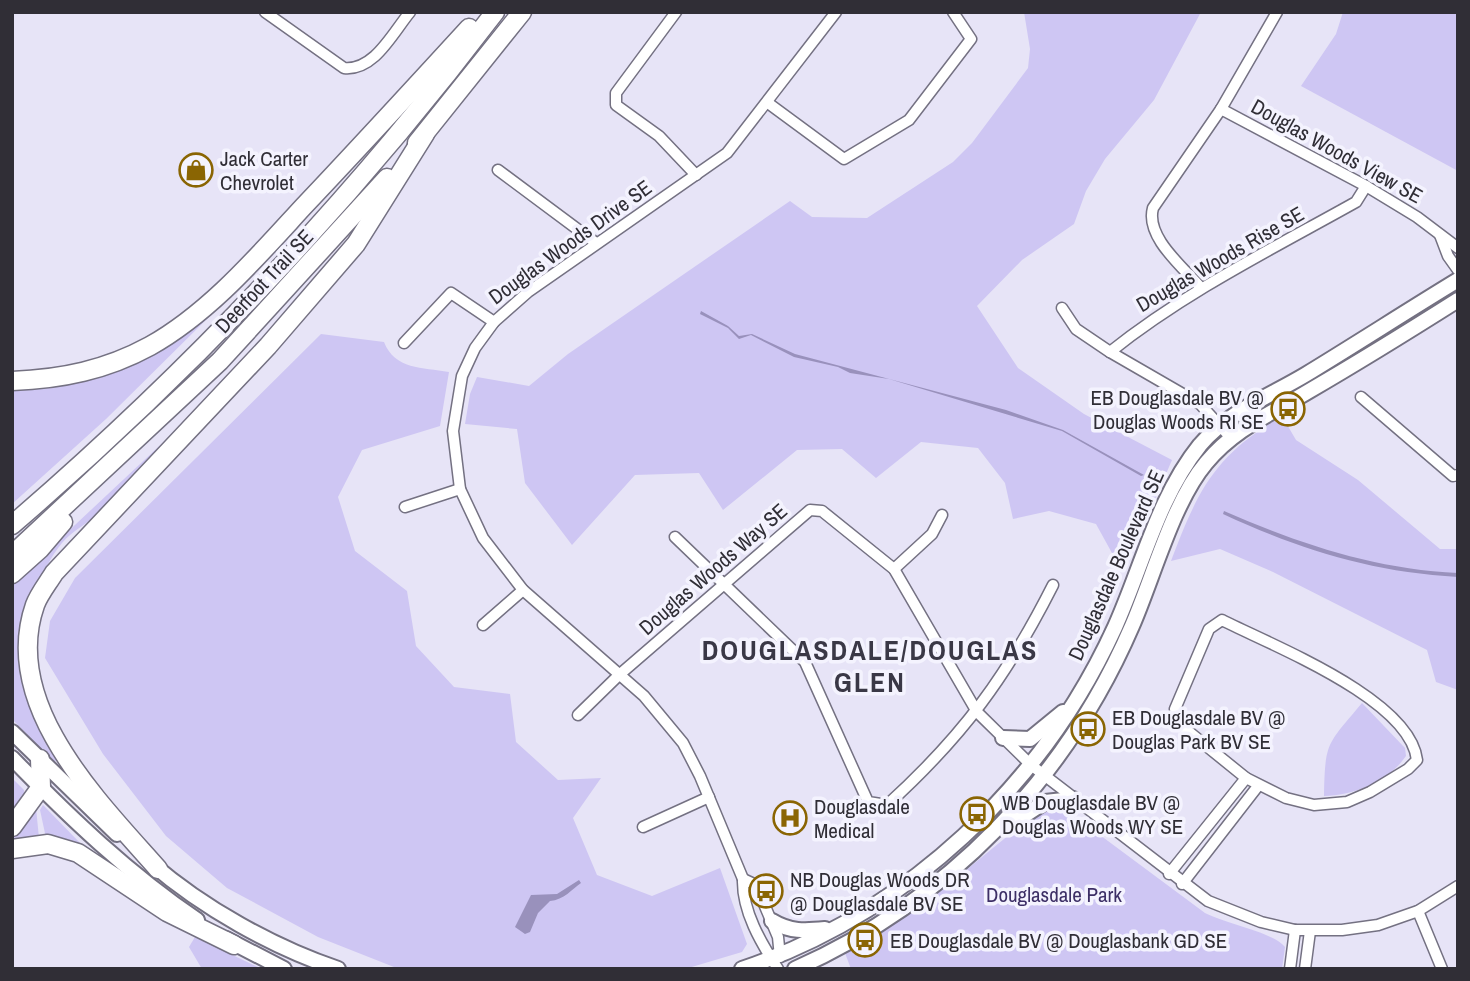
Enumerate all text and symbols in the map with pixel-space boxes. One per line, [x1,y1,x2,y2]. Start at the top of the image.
street label: Douglas Woods View SE [1246,92,1428,210]
place label: Jack Carter Chevrolet [220,144,308,197]
shop icon: Jack Carter Chevrolet [177,151,215,189]
street label: Douglas Woods Drive SE [483,173,657,311]
street label: Douglas Woods Rise SE [1131,199,1309,319]
street label: Deerfoot Trail SE [208,223,320,339]
place label: EB Douglasdale BV @ Douglas Woods RI SE [1090,383,1264,436]
bus stop icon: EB Douglasdale BV @ Douglas Woods RI SE [1269,390,1307,428]
street label: Douglasdale Boulevard SE [1061,465,1171,665]
street label: Douglas Woods Way SE [633,497,793,641]
district label: DOUGLASDALE/DOUGLAS GLEN [702,631,1038,701]
place label: EB Douglasdale BV @ Douglas Park BV SE [1112,703,1286,756]
bus stop icon: EB Douglasdale BV @ Douglas Park BV SE [1069,710,1107,748]
place label: WB Douglasdale BV @ Douglas Woods WY SE [1002,788,1183,841]
place label: Douglasdale Medical [814,792,910,845]
bus stop icon: WB Douglasdale BV @ Douglas Woods WY SE [958,795,996,833]
hospital icon: Douglasdale Medical [771,799,809,837]
place label: NB Douglas Woods DR @ Douglasdale BV SE [790,865,970,918]
bus stop icon: NB Douglas Woods DR @ Douglasdale BV SE [747,872,785,910]
park label: Douglasdale Park [986,880,1122,909]
bus stop icon: EB Douglasdale BV @ Douglasbank GD SE [846,921,884,959]
place label: EB Douglasdale BV @ Douglasbank GD SE [890,926,1227,955]

